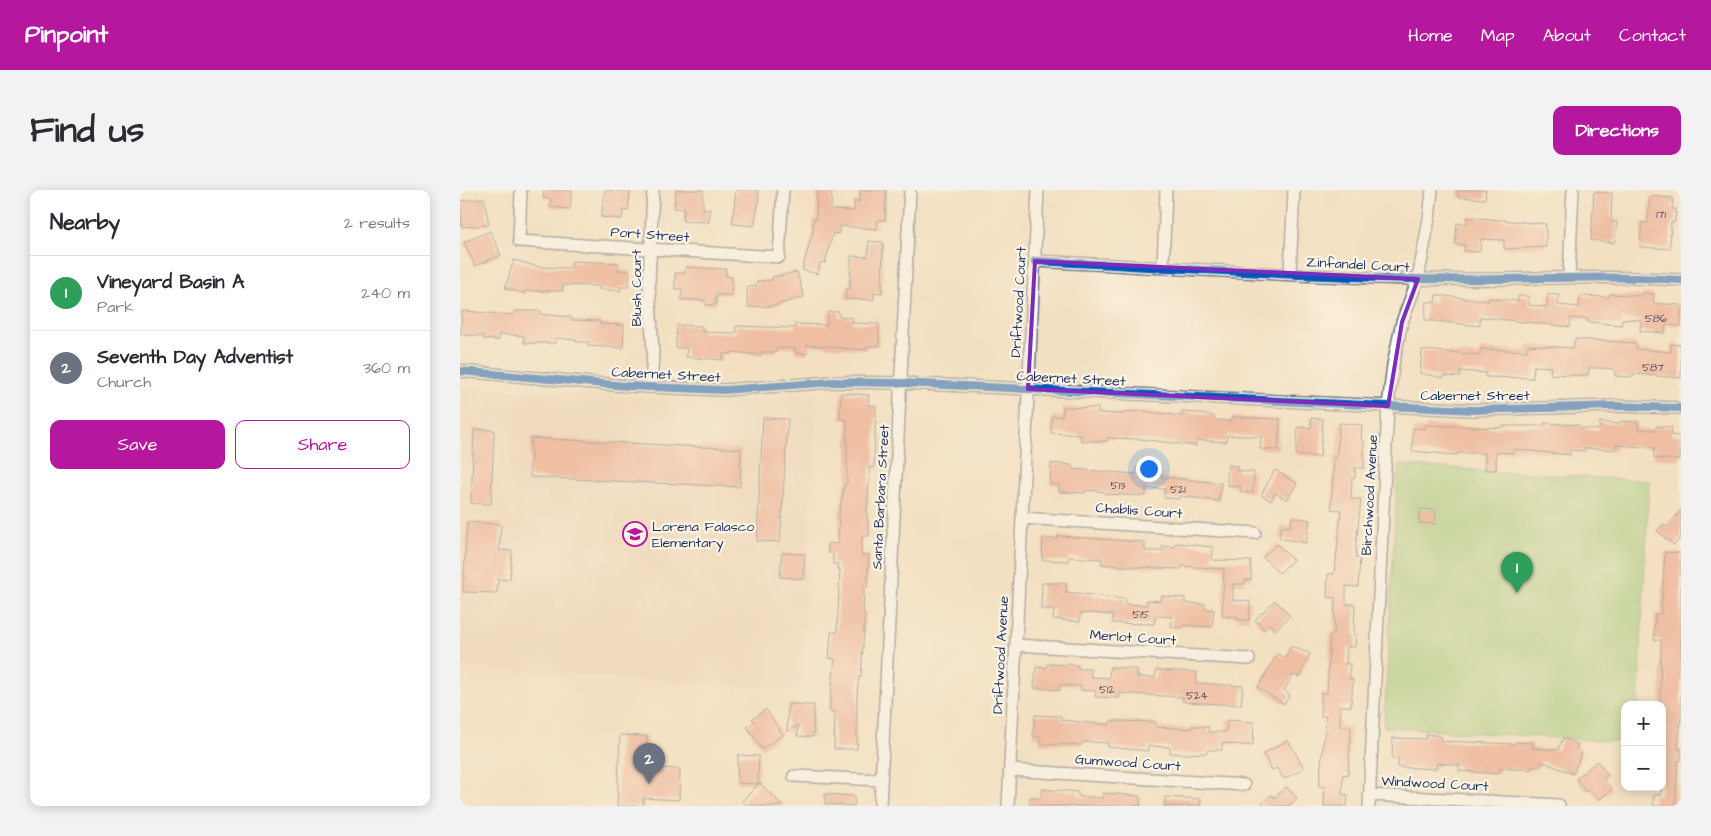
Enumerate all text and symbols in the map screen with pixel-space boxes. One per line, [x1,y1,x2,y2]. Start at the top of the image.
text: Pinpoint [25,18,108,52]
text: Home [1408,23,1453,48]
text: Map [1481,23,1515,48]
text: About [1543,23,1591,48]
text: Contact [1619,23,1686,48]
text: Find us [30,106,144,155]
button: Directions [1553,106,1681,155]
house number: 171 [1656,207,1666,222]
text: Nearby [50,208,120,237]
text: 2 results [344,212,410,234]
street label: Port Street [610,222,690,248]
street label: Driftwood Court [1006,246,1032,358]
street label: Blush Court [627,249,647,327]
street label: Zinfandel Court [1306,252,1410,278]
text: Vineyard Basin A [97,269,244,296]
text: 1 [65,282,67,304]
text: 240 m [361,282,410,304]
text: Park [97,296,134,318]
house number: 586 [1645,311,1667,326]
text: Seventh Day Adventist [97,344,293,371]
text: 2 [61,357,71,379]
text: 360 m [363,357,410,379]
house number: 587 [1642,360,1664,375]
street label: Cabernet Street [611,362,721,388]
street label: Cabernet Street [1016,366,1126,392]
text: Church [97,371,151,393]
street label: Cabernet Street [1420,386,1530,406]
button: Save [50,420,225,469]
button: Share [235,420,410,469]
street label: Santa Barbara Street [867,424,895,570]
street label: Birchwood Avenue [1357,434,1383,556]
your location [1136,456,1162,482]
house number: 513 [1111,478,1126,493]
house number: 521 [1170,482,1186,497]
street label: Chablis Court [1095,498,1183,524]
place label: Lorena Falasco Elementary [652,517,755,553]
school or university icon: Lorena Falasco Elementary [622,521,648,547]
pin: 1 [1501,552,1533,593]
street label: Driftwood Avenue [988,595,1014,715]
house number: 515 [1133,607,1150,622]
street label: Merlot Court [1089,625,1177,651]
house number: 512 [1099,682,1115,697]
house number: 524 [1186,688,1208,703]
map controls [1621,701,1666,791]
button: + [1621,701,1666,746]
pin: 2 [633,743,665,784]
button: − [1621,746,1666,791]
street label: Gumwood Court [1074,749,1182,777]
street label: Windwood Court [1381,771,1490,797]

